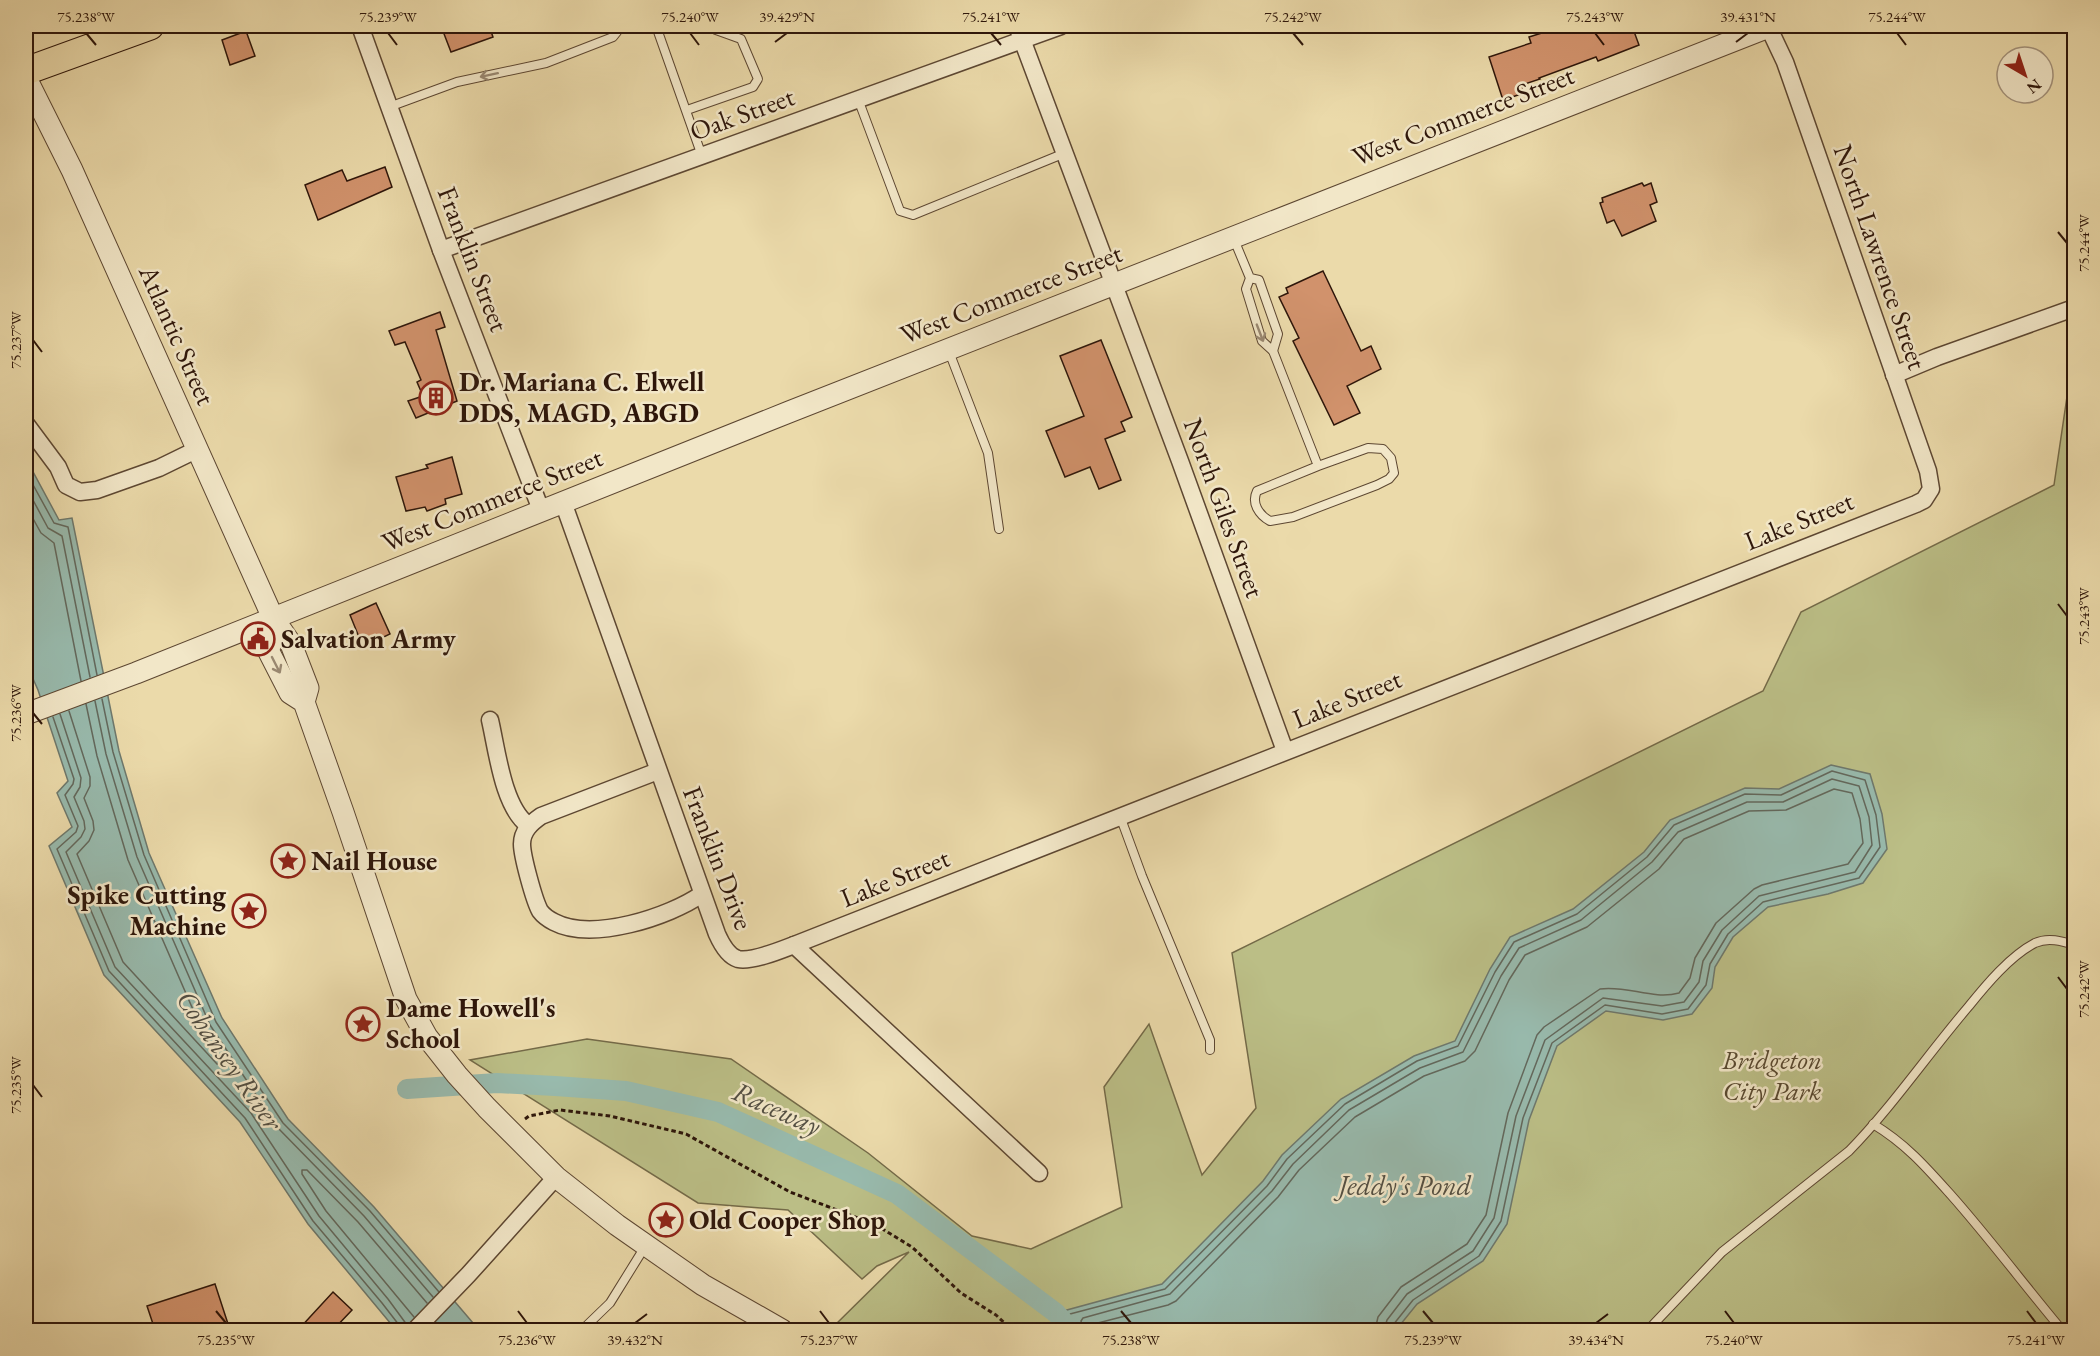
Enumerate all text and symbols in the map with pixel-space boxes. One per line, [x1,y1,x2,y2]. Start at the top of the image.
text: 75.238°W [57,7,115,26]
text: 75.239°W [359,7,417,26]
text: 75.240°W [661,7,719,26]
text: 39.429°N [759,7,815,26]
text: 75.241°W [962,7,1020,26]
text: 75.242°W [1264,7,1322,26]
text: 75.243°W [1566,7,1624,26]
text: 39.431°N [1720,7,1776,26]
text: 75.244°W [1868,7,1926,26]
north arrow [1995,45,2055,105]
street label: West Commerce Street [1347,57,1579,174]
one-way arrow [480,70,499,81]
text: N [2022,74,2046,99]
street label: Oak Street [685,78,799,149]
street label: North Lawrence Street [1826,140,1936,374]
street label: Franklin Street [430,181,517,337]
text: 75.244°W [2074,214,2093,272]
street label: West Commerce Street [895,235,1127,352]
street label: Atlantic Street [131,258,224,411]
text: 75.237°W [6,311,25,369]
one-way arrow [1255,323,1266,341]
place label: Dr. Mariana C. Elwell DDS, MAGD, ABGD [459,364,705,430]
building icon: Dr. Mariana C. Elwell DDS, MAGD, ABGD [418,380,454,416]
street label: North Giles Street [1176,413,1273,603]
street label: West Commerce Street [376,439,608,560]
street label: Lake Street [1739,483,1859,558]
text: 75.243°W [2074,587,2093,645]
public building icon: Salvation Army [240,621,276,657]
place label: Salvation Army [281,621,457,656]
one-way arrow [270,655,282,673]
street label: Lake Street [1287,661,1407,736]
text: 75.236°W [6,684,25,742]
street label: Franklin Drive [675,781,762,935]
street label: Lake Street [835,840,955,915]
place icon: Nail House [270,843,306,879]
place label: Nail House [311,843,437,878]
place label: Spike Cutting Machine [67,877,226,943]
place icon: Spike Cutting Machine [231,893,267,929]
text: 75.242°W [2074,960,2093,1018]
water label: Cohansey River [169,983,292,1138]
place label: Dame Howell's School [386,990,555,1056]
place icon: Dame Howell's School [345,1006,381,1042]
park label: Bridgeton City Park [1721,1042,1822,1108]
text: 75.235°W [6,1056,25,1114]
water label: Raceway [727,1073,827,1144]
water label: Jeddy's Pond [1333,1167,1472,1203]
place icon: Old Cooper Shop [648,1202,684,1238]
place label: Old Cooper Shop [689,1202,885,1237]
text: 75.235°W [197,1330,255,1349]
text: 75.236°W [498,1330,556,1349]
text: 39.432°N [607,1330,663,1349]
text: 75.237°W [800,1330,858,1349]
text: 75.238°W [1102,1330,1160,1349]
text: 75.239°W [1404,1330,1462,1349]
text: 39.434°N [1568,1330,1624,1349]
text: 75.240°W [1705,1330,1763,1349]
text: 75.241°W [2007,1330,2065,1349]

